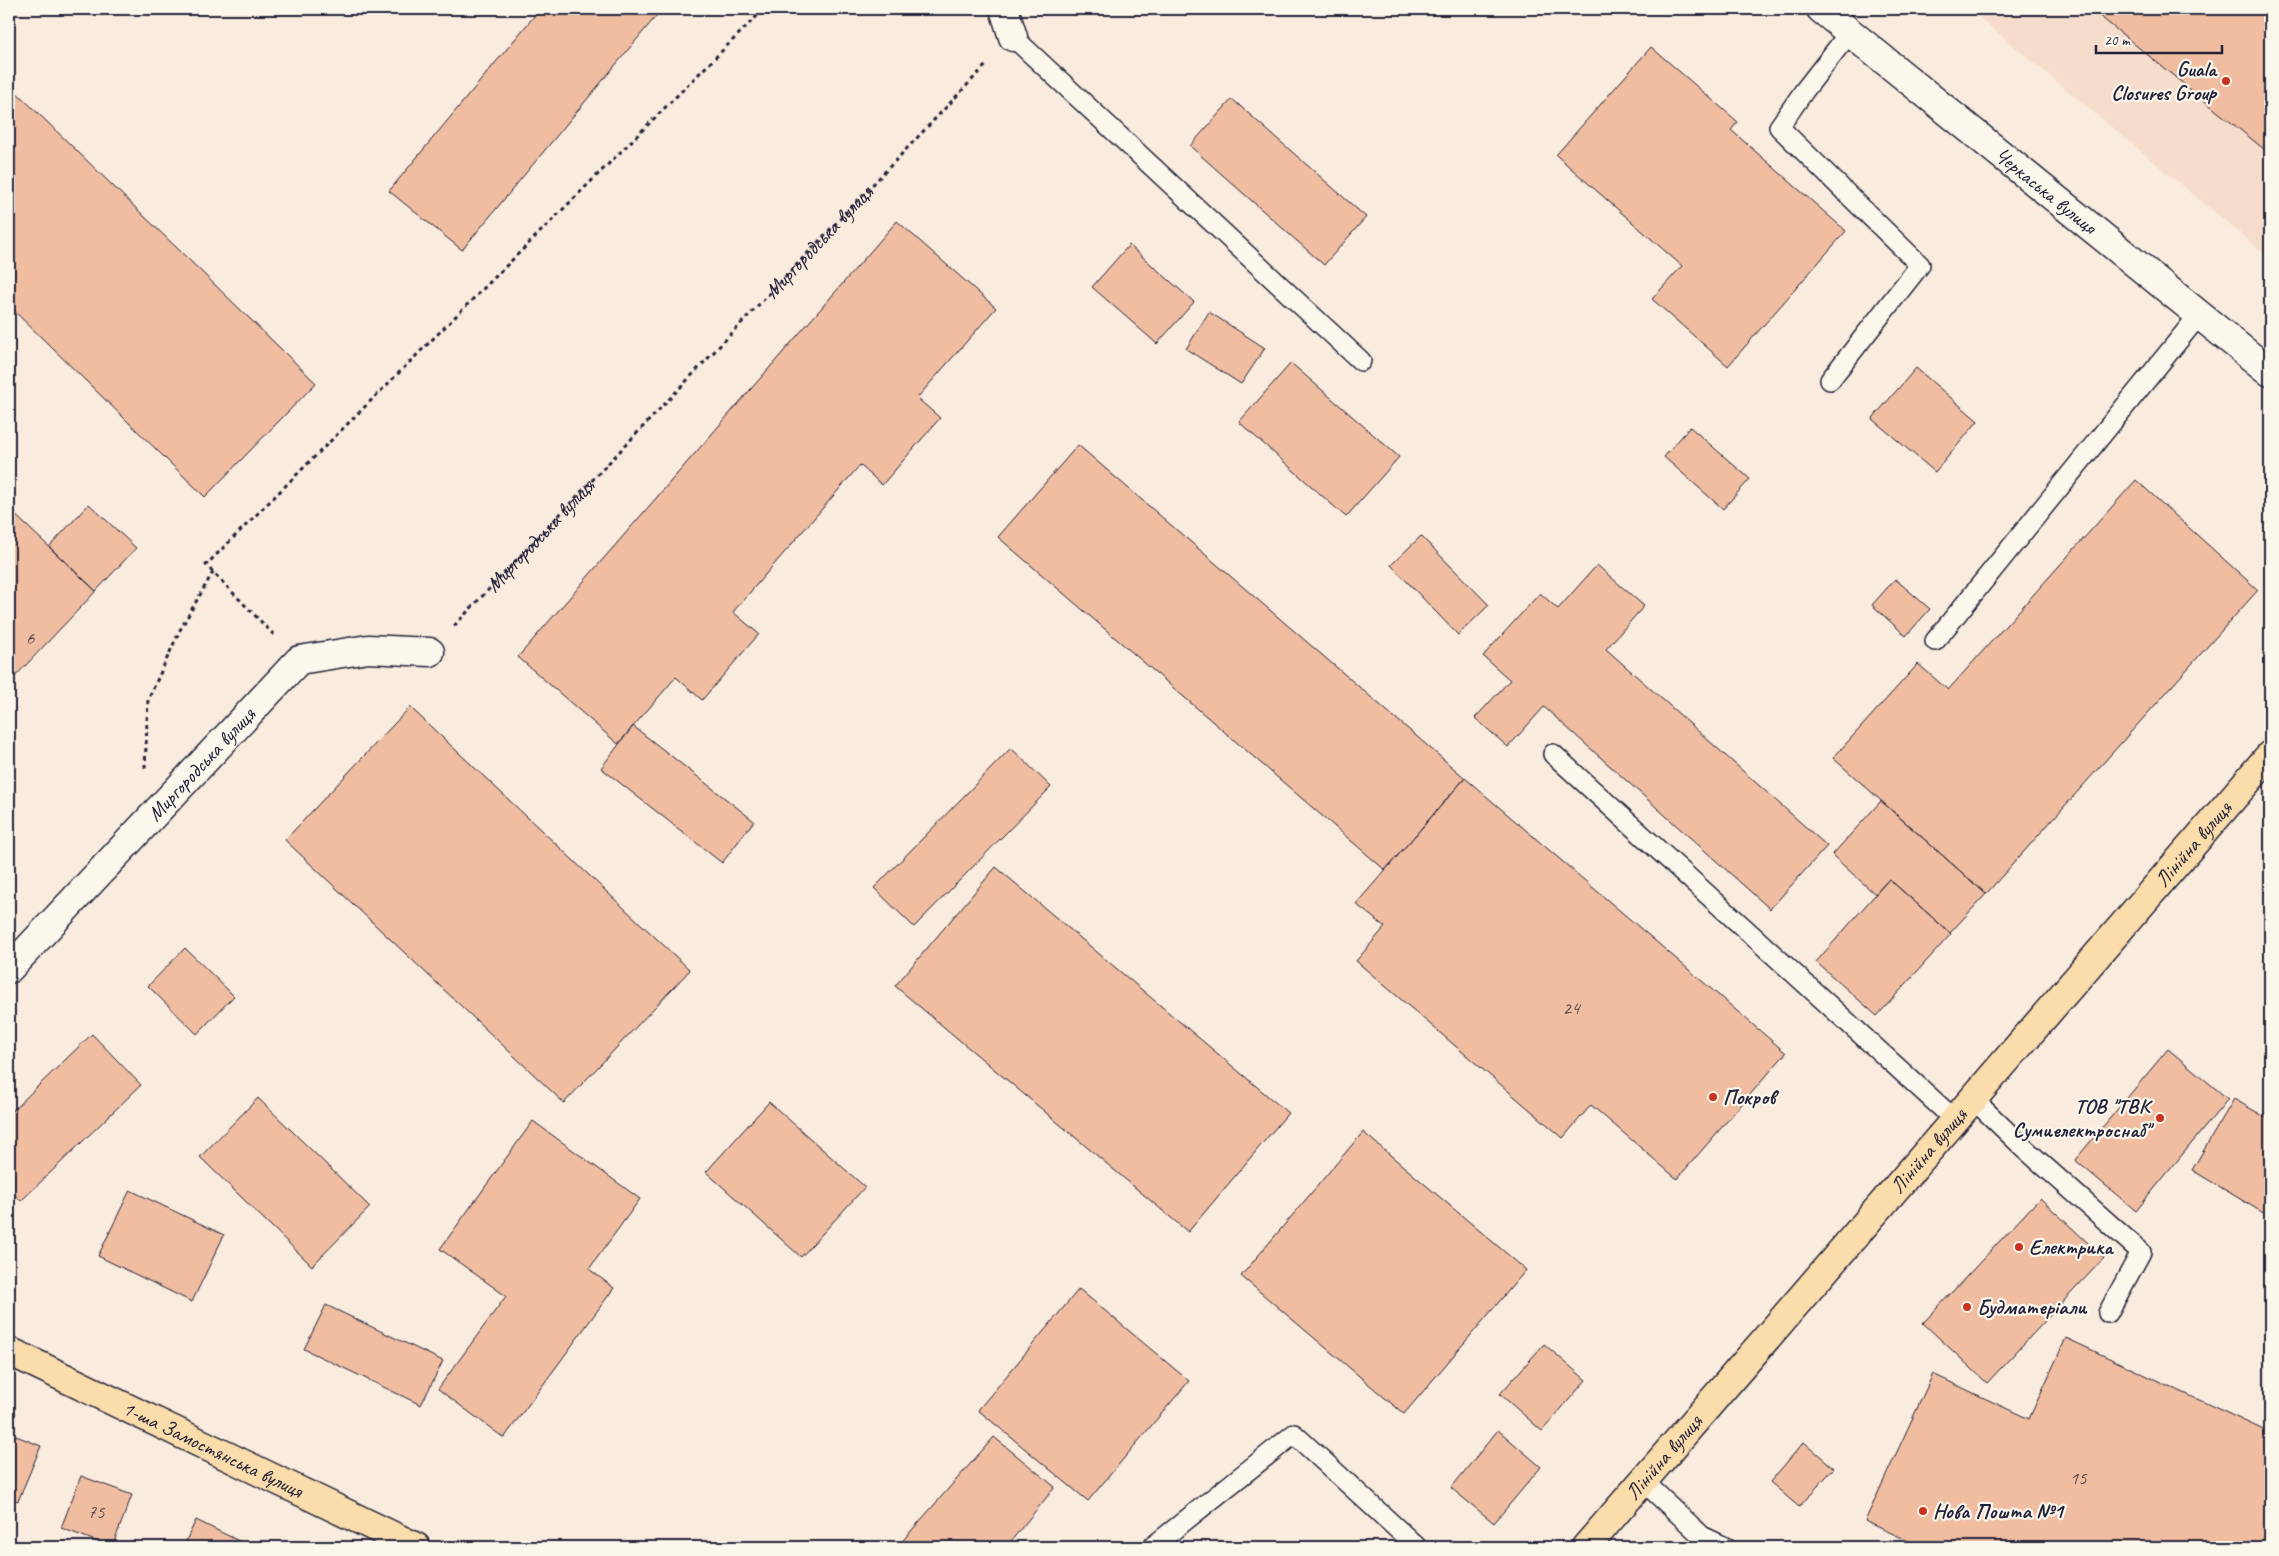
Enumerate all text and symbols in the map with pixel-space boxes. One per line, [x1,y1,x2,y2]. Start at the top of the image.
scale bar [2096,22,2223,54]
text: 20 m [2104,31,2131,50]
place label: Guala Closures Group [2111,56,2218,106]
marker: Guala Closures Group [2220,75,2232,87]
street label: Черкаська вулиця [1990,142,2103,241]
street label: Миргородська вулиця [759,178,880,304]
street label: Миргородська вулиця [480,472,601,597]
house number: 6 [26,626,36,650]
street label: Миргородська вулиця [142,701,262,826]
street label: Лінійна вулиця [2149,795,2238,892]
house number: 24 [1562,996,1582,1020]
place label: Покров [1723,1084,1779,1110]
marker: Покров [1707,1091,1719,1103]
place label: ТОВ "ТВК Сумиелектроснаб" [2013,1093,2155,1143]
street label: Лінійна вулиця [1884,1101,1973,1199]
marker: ТОВ "ТВК Сумиелектроснаб" [2154,1112,2166,1124]
place label: Електрика [2029,1234,2114,1260]
marker: Електрика [2013,1241,2025,1253]
place label: Будматеріали [1977,1294,2088,1320]
marker: Будматеріали [1961,1301,1973,1313]
street label: 1-ша Замостянська вулиця [118,1395,308,1504]
street label: Лінійна вулиця [1620,1408,1709,1505]
house number: 15 [2069,1466,2088,1490]
place label: Нова Пошта №1 [1933,1498,2065,1524]
house number: 75 [87,1500,106,1524]
marker: Нова Пошта №1 [1917,1505,1929,1517]

